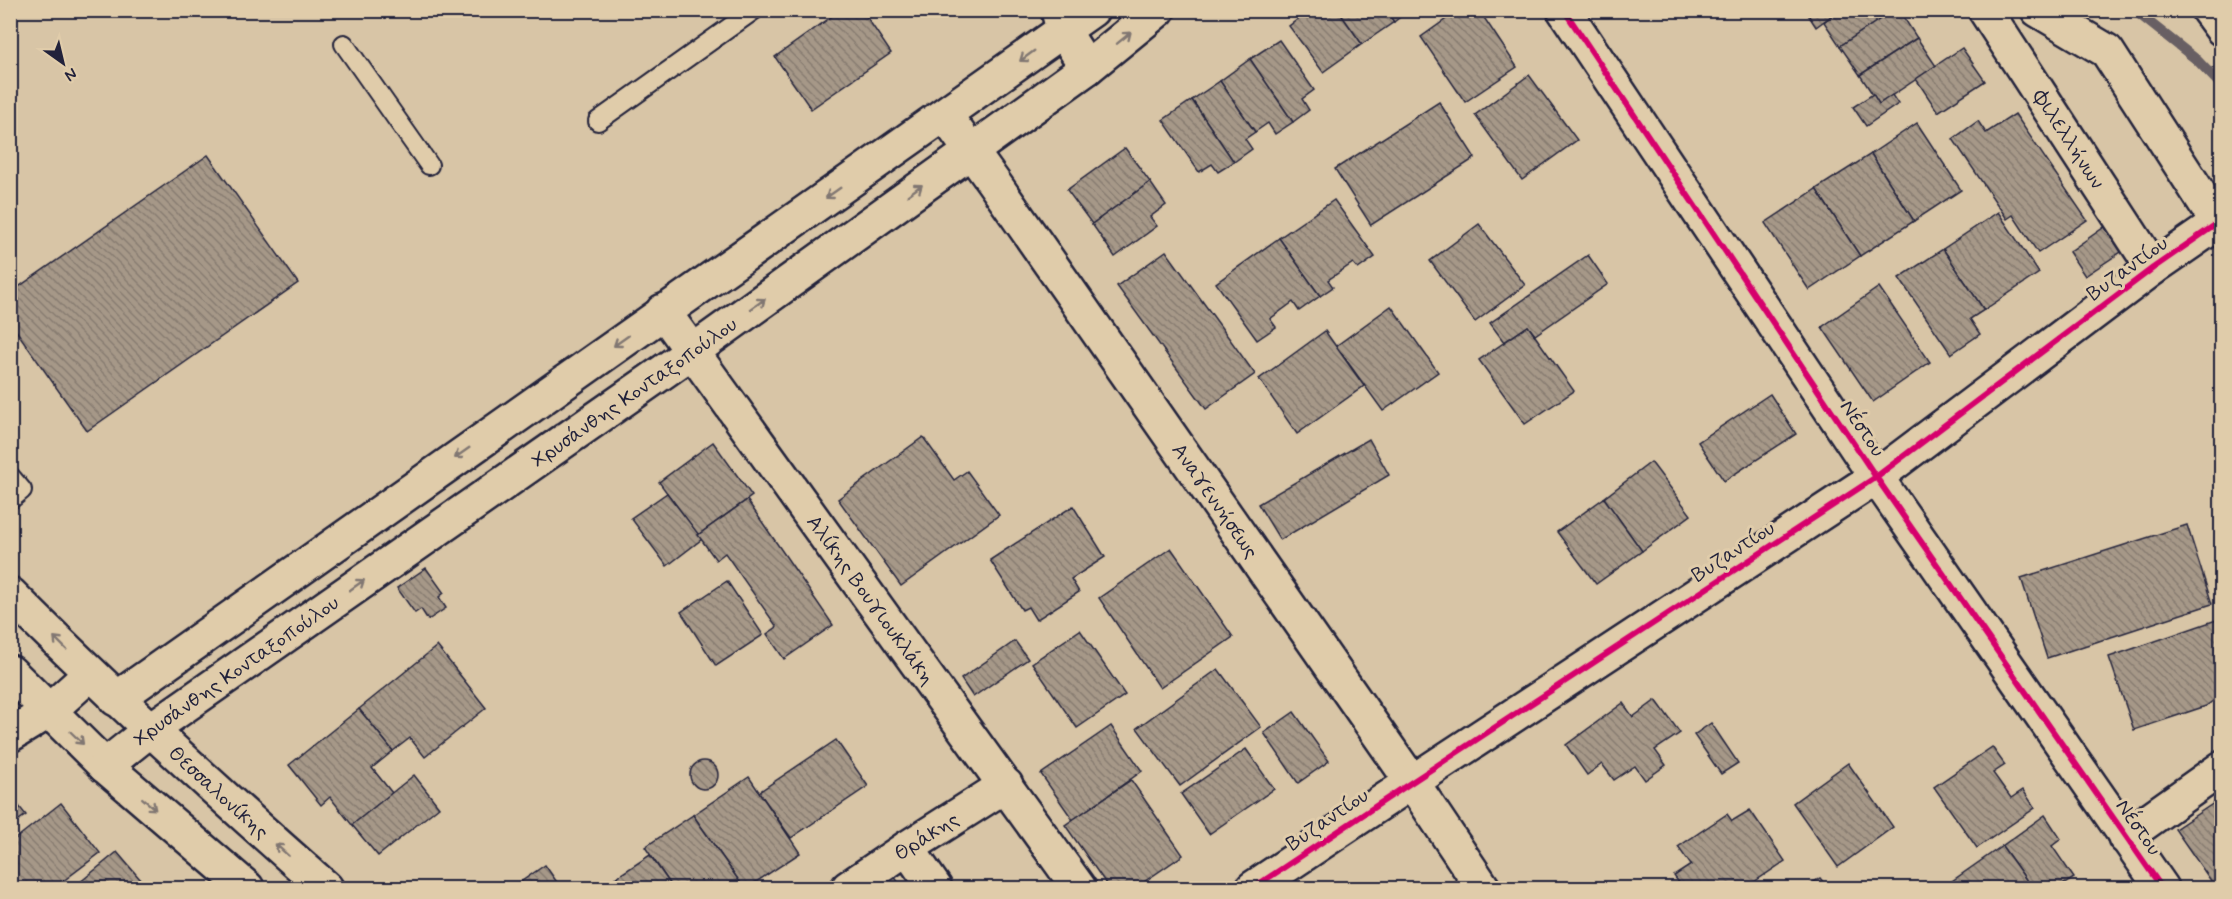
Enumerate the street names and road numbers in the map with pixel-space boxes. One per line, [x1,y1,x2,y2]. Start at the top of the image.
street label: Φιλελλήνων [2025,84,2111,195]
street label: Βυζαντίου [2081,230,2174,308]
street label: Χρυσάνθης Κονταξοπούλου [526,311,743,475]
street label: Νέστου [1833,394,1892,462]
street label: Αναγεννήσεως [1165,438,1265,564]
street label: Αλίκης Βουγιουκλάκη [800,510,941,691]
street label: Βυζαντίου [1686,514,1781,589]
street label: Χρυσάνθης Κονταξοπούλου [127,589,345,753]
street label: Θεσσαλονίκης [162,740,275,846]
street label: Βυζαντίου [1281,782,1374,858]
street label: Νέστου [2109,793,2169,861]
street label: Θράκης [889,806,965,868]

